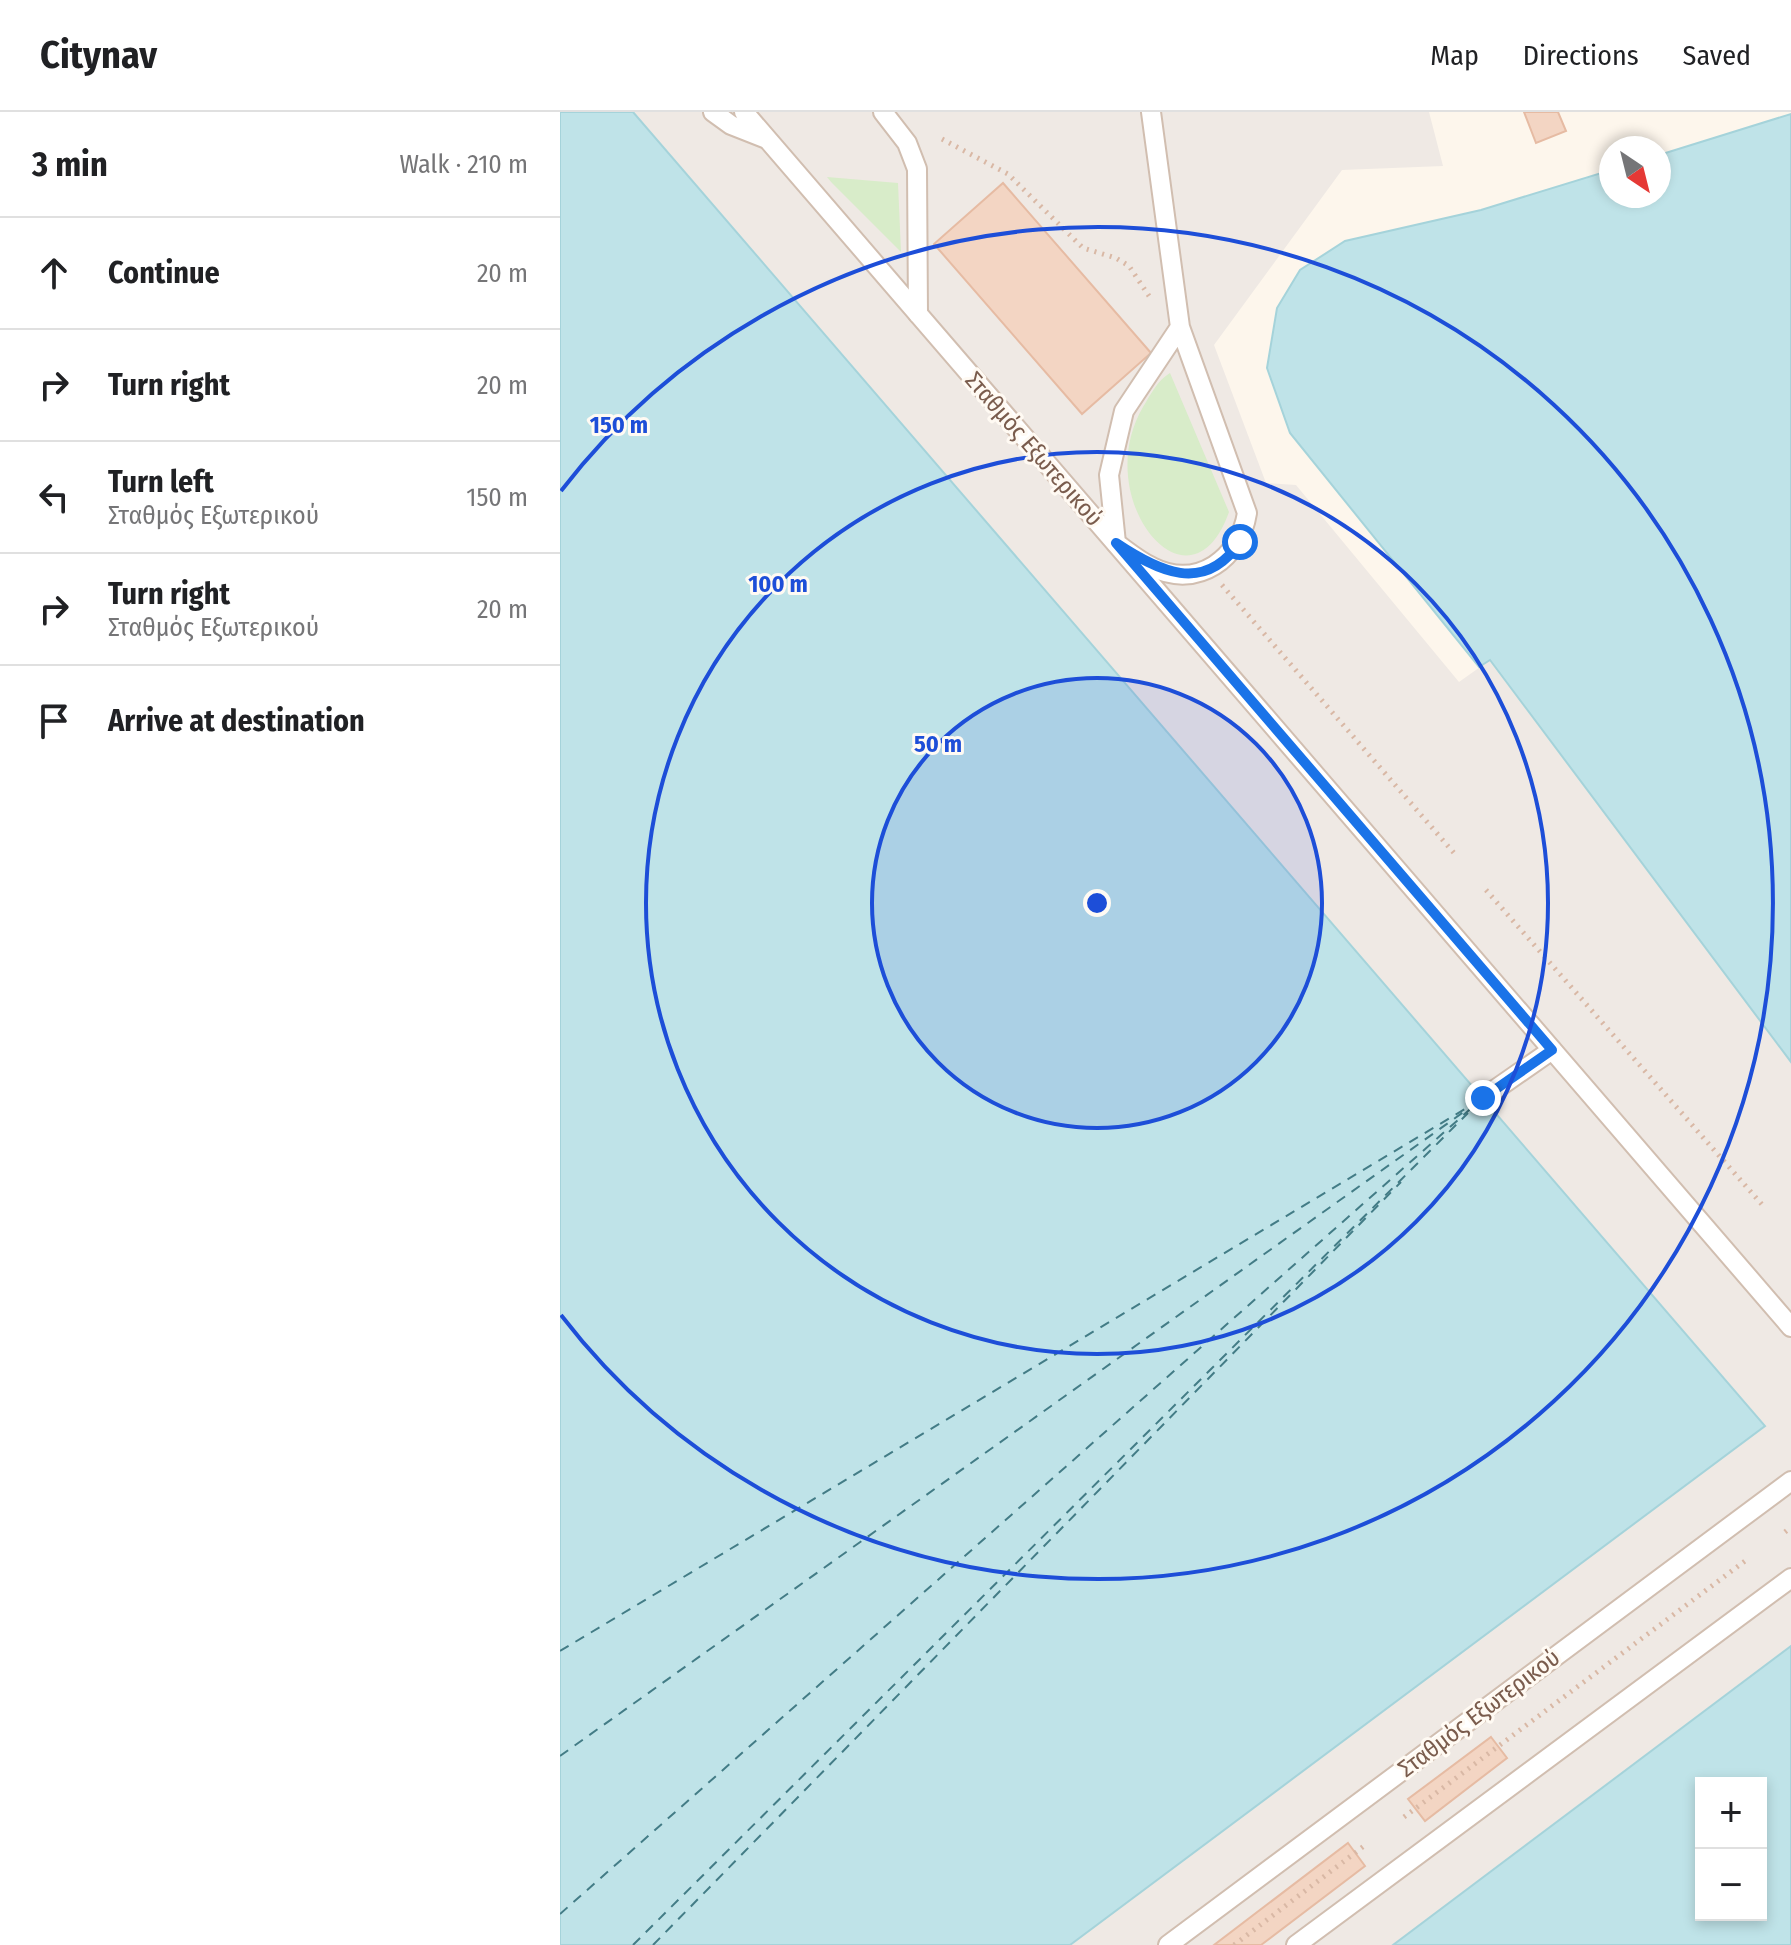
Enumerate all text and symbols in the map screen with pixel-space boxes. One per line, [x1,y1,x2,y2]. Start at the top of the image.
text: Citynav [40,32,157,78]
text: Map [1430,39,1479,72]
text: Directions [1523,39,1639,72]
text: Saved [1683,39,1751,72]
north arrow [1599,136,1671,208]
text: 3 min [32,144,108,185]
text: Walk · 210 m [399,149,528,180]
icon: ahead [32,251,76,295]
text: Continue [108,255,220,291]
text: 20 m [477,258,528,289]
icon: right [32,363,76,407]
street label: Σταθμός Εξωτερικού [960,366,1108,532]
text: Turn right [108,367,230,403]
text: 20 m [477,370,528,401]
text: 150 m [590,411,648,439]
text: Turn left [108,464,214,500]
icon: left [32,475,76,519]
text: 150 m [466,482,528,513]
text: Σταθμός Εξωτερικού [108,500,319,531]
route start [1222,524,1258,560]
text: 100 m [748,570,808,598]
text: Turn right [108,576,230,612]
icon: right [32,587,76,631]
text: 20 m [477,594,528,625]
text: Σταθμός Εξωτερικού [108,612,319,643]
icon: arrive [32,699,76,743]
text: Arrive at destination [108,703,365,739]
text: 50 m [914,730,962,758]
centre of rings [1083,889,1111,917]
route end [1465,1080,1501,1116]
street label: Σταθμός Εξωτερικού [1393,1643,1565,1783]
map controls [1695,1777,1767,1921]
button: + [1695,1777,1767,1849]
button: − [1695,1849,1767,1921]

